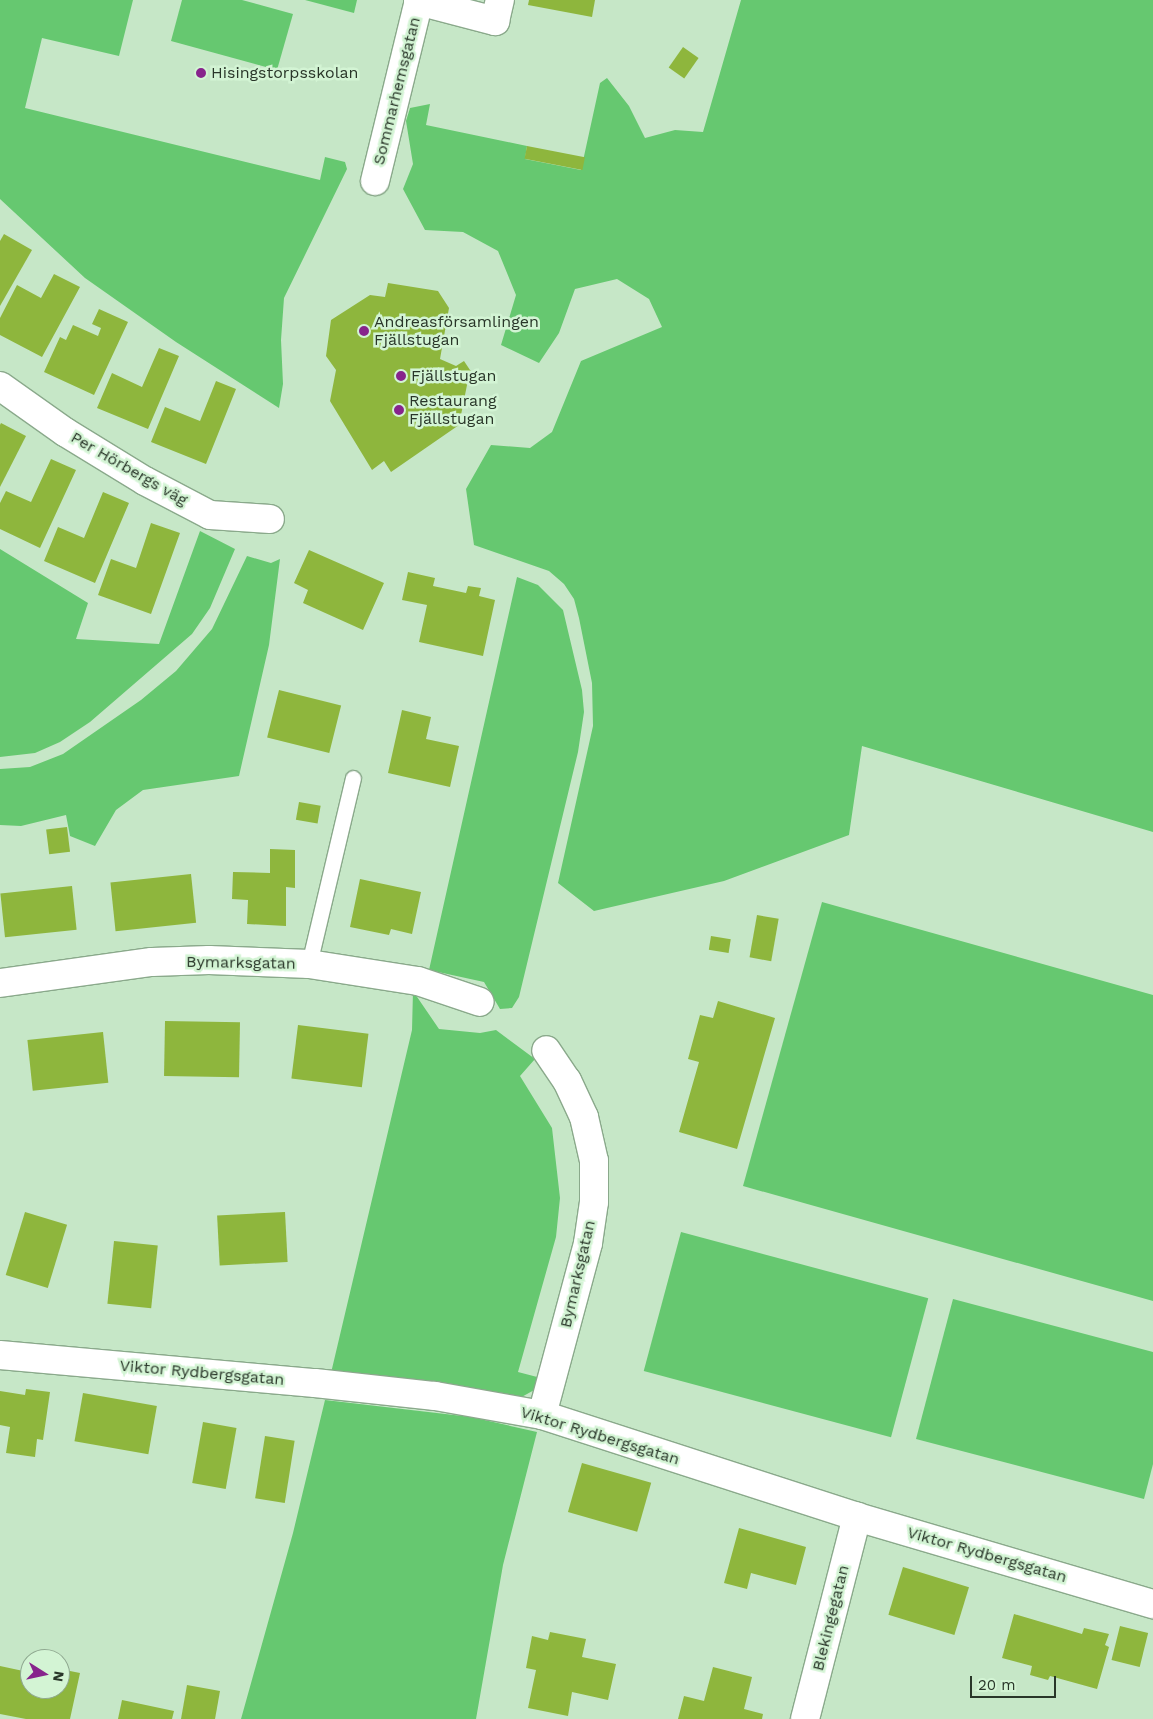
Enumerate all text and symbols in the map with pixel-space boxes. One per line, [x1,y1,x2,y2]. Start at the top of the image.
street label: Sommarhemsgatan [369,15,425,167]
place label: Hisingstorpsskolan [211,63,359,83]
marker: Hisingstorpsskolan [195,67,207,79]
place label: Andreasförsamlingen Fjällstugan [374,312,539,350]
marker: Andreasförsamlingen Fjällstugan [358,325,370,337]
place label: Fjällstugan [411,366,496,386]
marker: Fjällstugan [395,370,407,382]
place label: Restaurang Fjällstugan [409,391,496,429]
marker: Restaurang Fjällstugan [393,404,405,416]
street label: Per Hörbergs väg [67,428,191,510]
street label: Bymarksgatan [186,952,296,974]
street label: Bymarksgatan [556,1218,600,1330]
street label: Viktor Rydbergsgatan [119,1356,285,1390]
street label: Viktor Rydbergsgatan [518,1403,682,1469]
street label: Viktor Rydbergsgatan [905,1523,1069,1587]
street label: Blekingegatan [809,1563,853,1673]
north arrow [20,1649,70,1699]
scale bar [973,1666,1059,1698]
text: N [50,1670,68,1683]
text: 20 m [978,1676,1016,1694]

